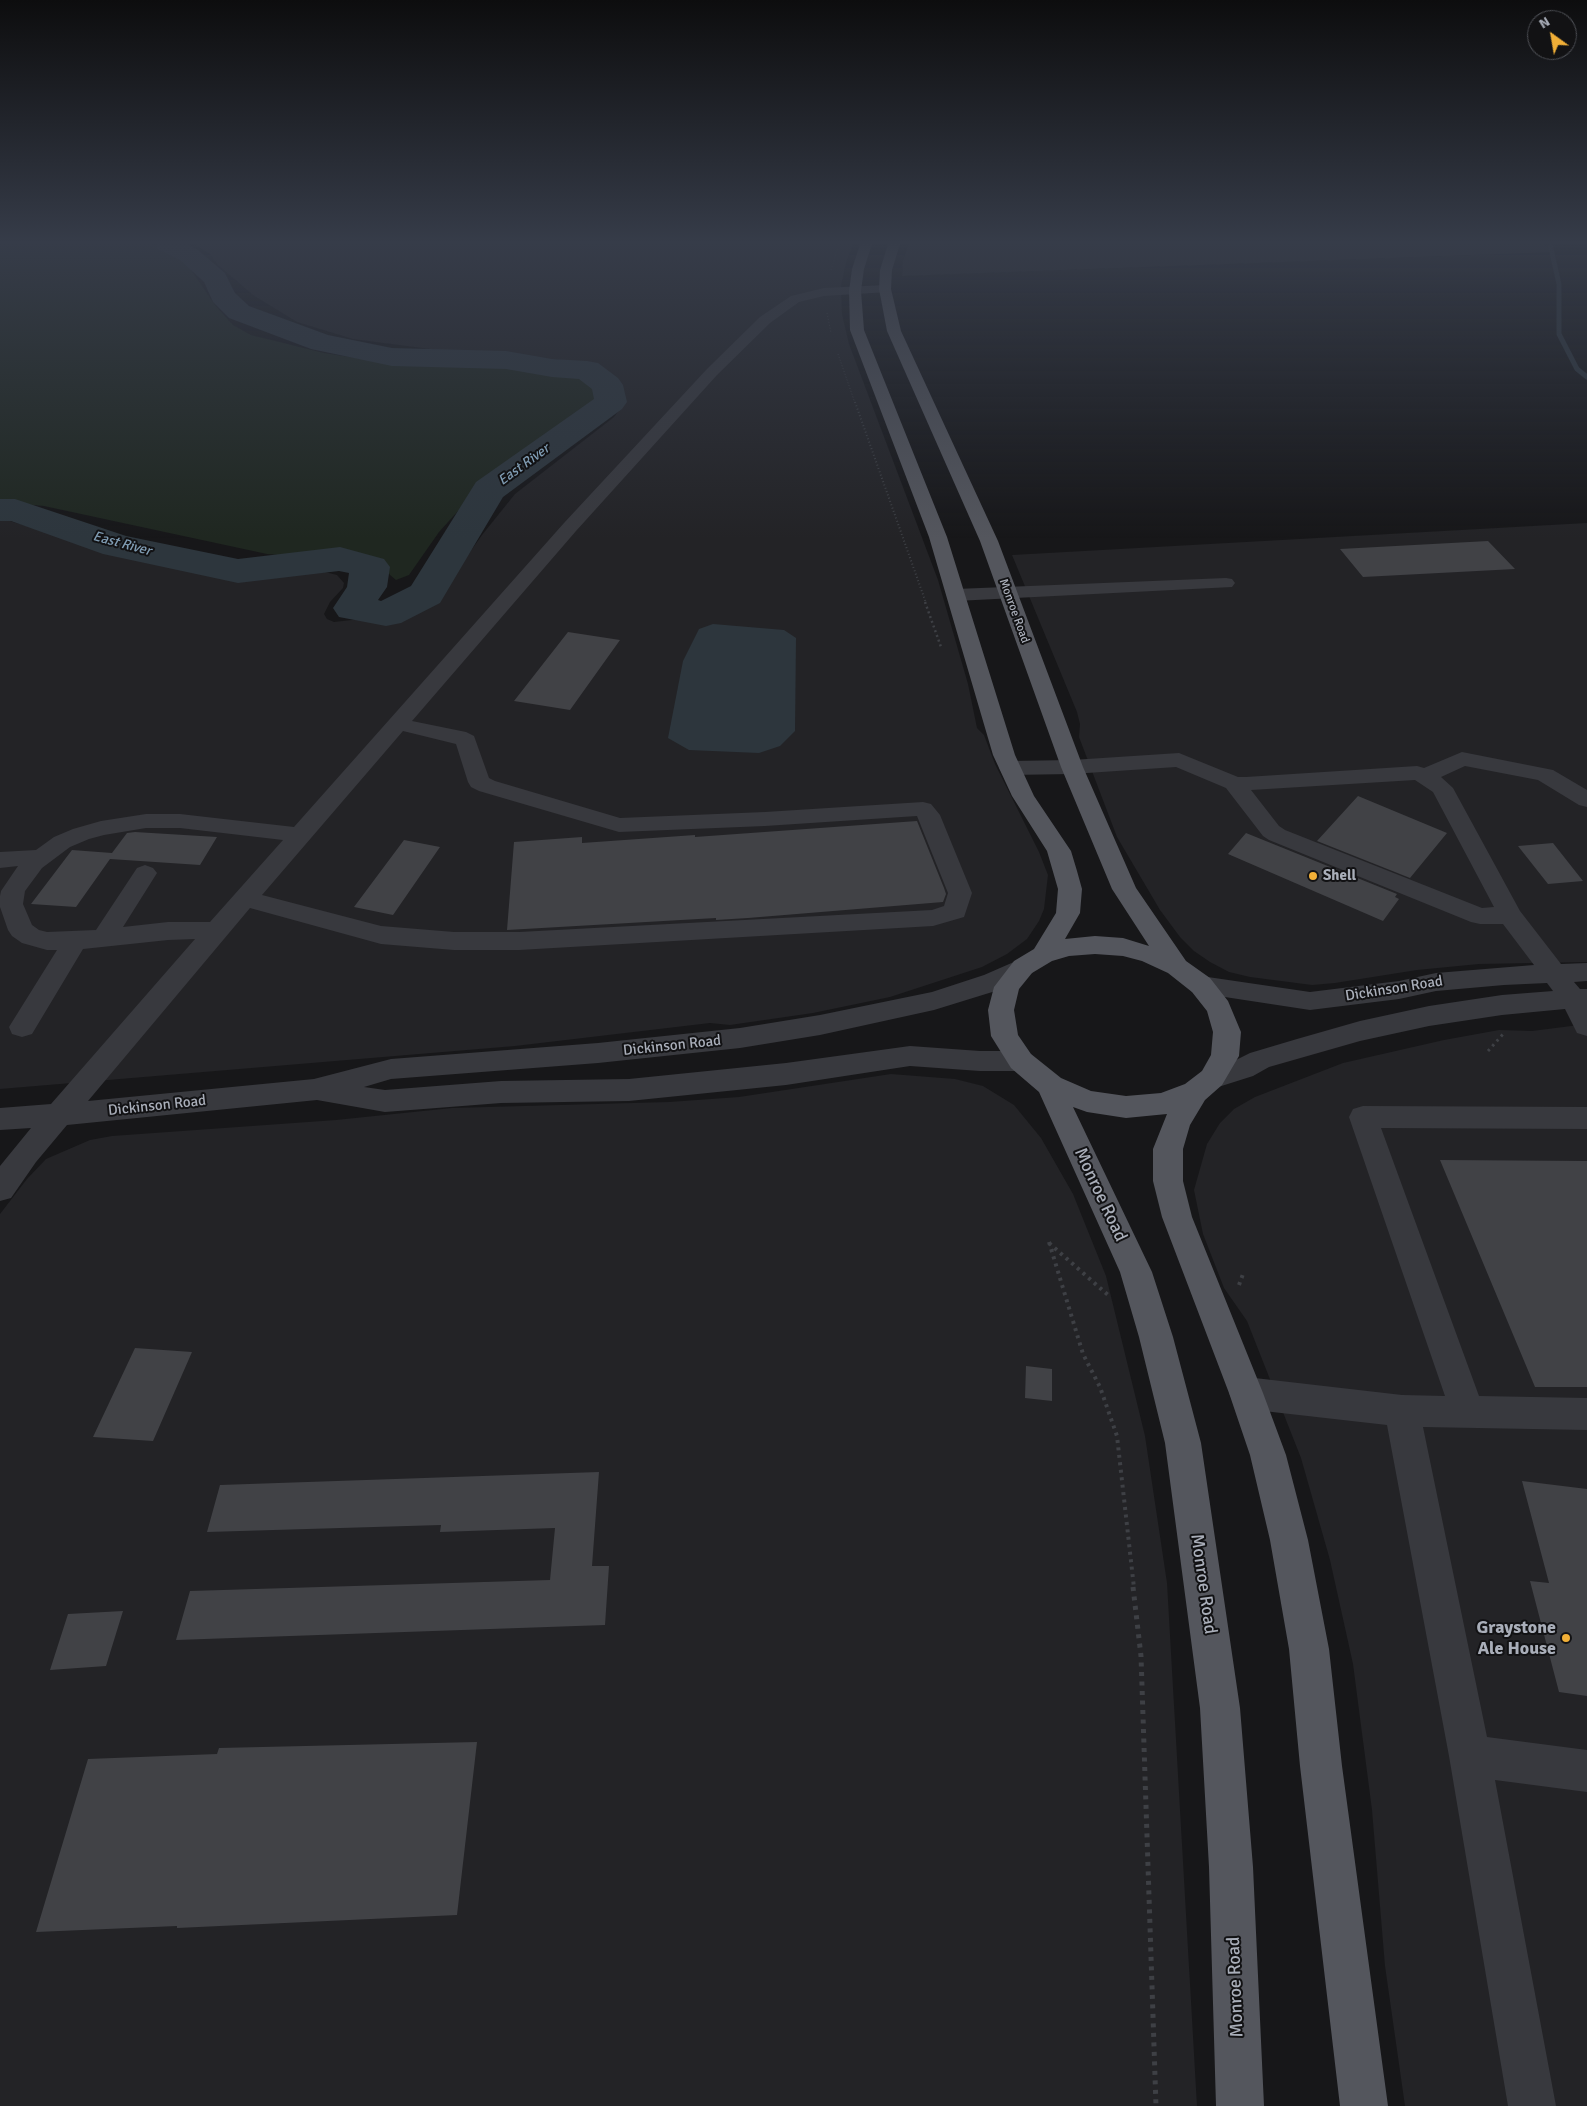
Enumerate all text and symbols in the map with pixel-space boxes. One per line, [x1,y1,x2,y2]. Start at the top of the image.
north arrow [1527,10,1577,60]
text: N [1536,13,1553,32]
water label: East River [495,441,553,489]
water label: East River [91,528,153,560]
street label: Monroe Road [996,577,1032,645]
place label: Shell [1323,867,1356,885]
marker: Shell [1307,870,1319,882]
street label: Dickinson Road [1344,972,1444,1006]
street label: Dickinson Road [622,1032,722,1060]
street label: Dickinson Road [107,1092,207,1120]
street label: Monroe Road [1069,1145,1131,1245]
street label: Monroe Road [1185,1533,1221,1635]
place label: Graystone Ale House [1477,1617,1556,1660]
marker: Graystone Ale House [1560,1632,1572,1644]
street label: Monroe Road [1223,1936,1249,2038]

